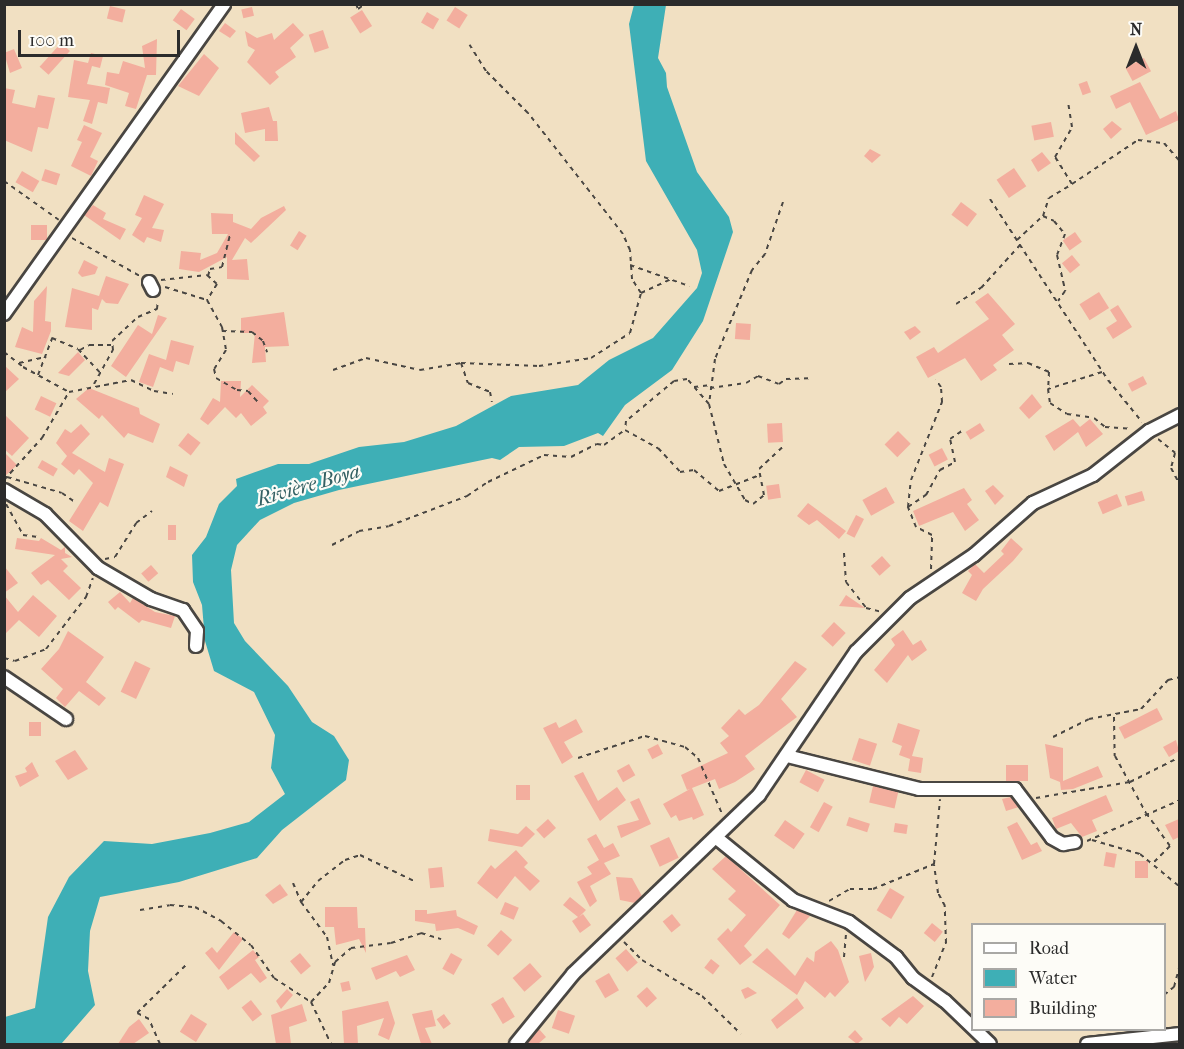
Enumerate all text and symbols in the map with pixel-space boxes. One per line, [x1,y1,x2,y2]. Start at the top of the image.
scale bar [21,18,183,56]
north arrow [1106,18,1166,78]
text: N [1130,20,1142,39]
text: 100 m [29,30,74,51]
water label: Rivière Boya [254,459,362,511]
legend [971,923,1166,1031]
text: Road [1029,938,1069,959]
text: Water [1029,968,1077,989]
text: Building [1029,998,1096,1019]

